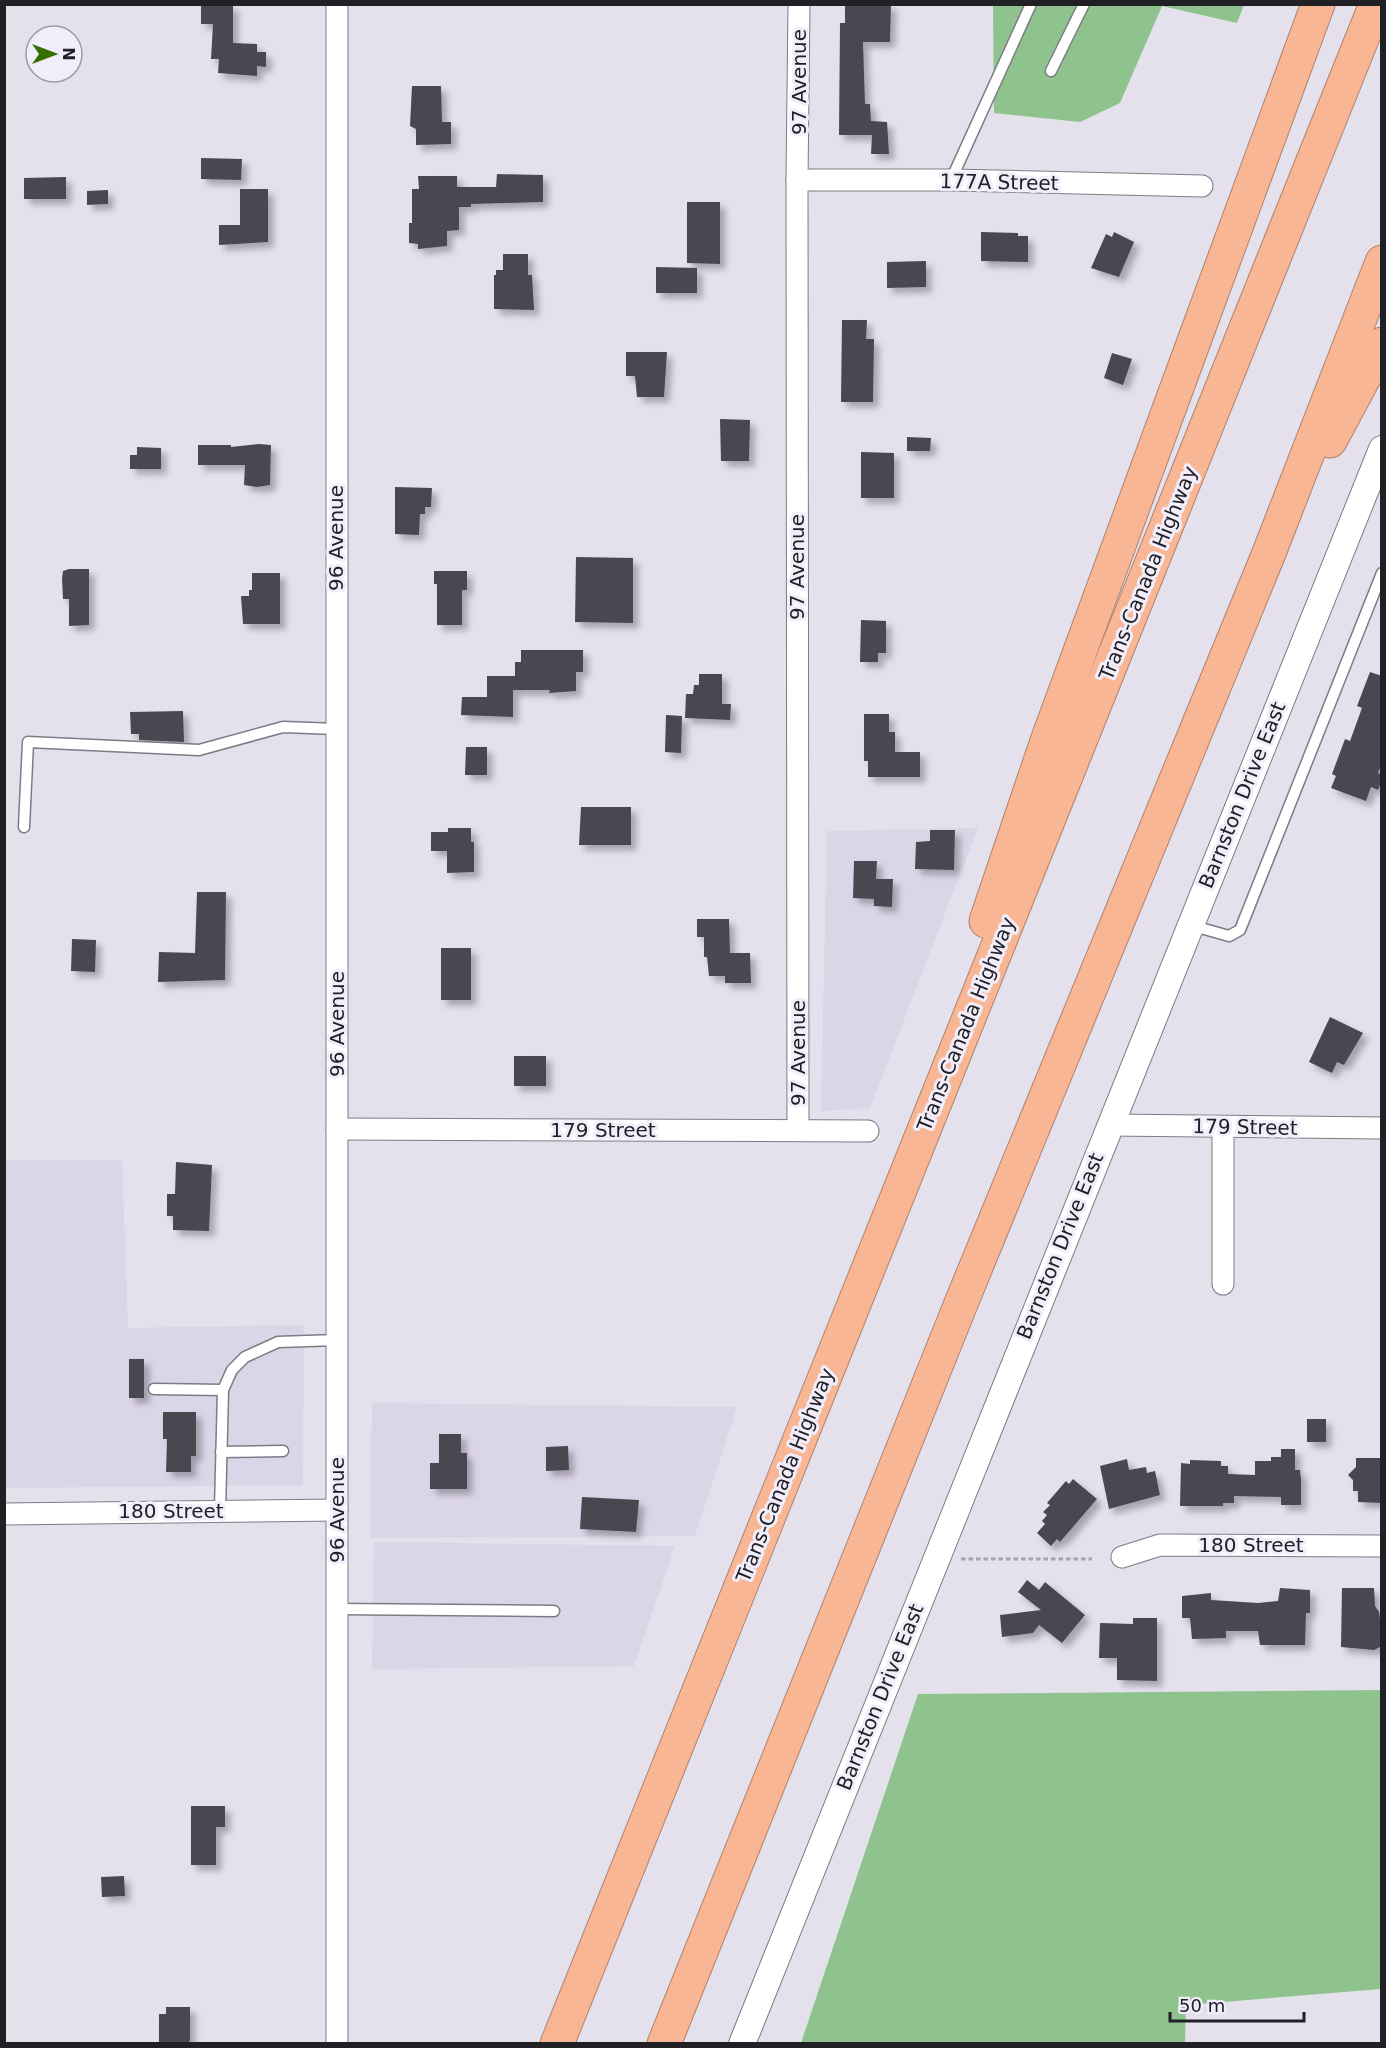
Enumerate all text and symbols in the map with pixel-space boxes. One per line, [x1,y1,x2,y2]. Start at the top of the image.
north arrow [24,24,84,84]
street label: 97 Avenue [787,29,811,135]
text: N [59,47,78,61]
street label: 177A Street [939,169,1059,195]
street label: Trans-Canada Highway [1094,462,1202,685]
street label: 96 Avenue [324,485,348,591]
street label: 97 Avenue [785,514,809,620]
street label: Barnston Drive East [1194,698,1290,892]
street label: Trans-Canada Highway [912,913,1020,1136]
street label: 96 Avenue [325,971,349,1077]
street label: 97 Avenue [786,1000,810,1106]
street label: 179 Street [1192,1114,1298,1140]
street label: 179 Street [550,1118,656,1142]
street label: Barnston Drive East [1012,1149,1108,1343]
street label: Trans-Canada Highway [731,1364,839,1587]
street label: 96 Avenue [325,1457,349,1563]
street label: 180 Street [118,1499,224,1523]
street label: 180 Street [1198,1533,1304,1557]
street label: Barnston Drive East [832,1600,928,1794]
scale bar [1170,1985,1304,2023]
text: 50 m [1179,1995,1225,2016]

